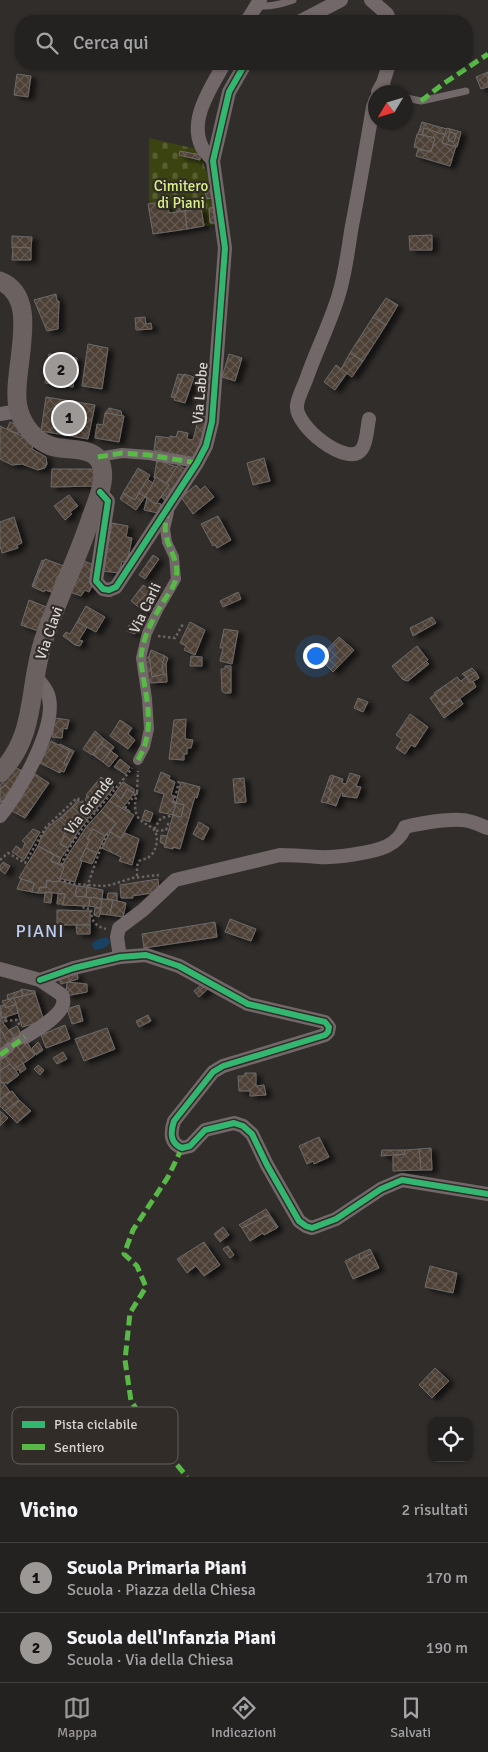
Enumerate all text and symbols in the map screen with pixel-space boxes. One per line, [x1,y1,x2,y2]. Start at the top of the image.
search box [15,15,473,70]
icon: search [33,29,61,57]
text: Cerca qui [73,31,149,55]
north arrow [368,85,413,130]
park label: Cimitero di Piani [154,177,209,212]
pin: 2 [45,351,77,389]
street label: Via Labbe [188,361,212,425]
pin: 1 [53,399,85,437]
street label: Via Carli [125,580,165,636]
street label: Via Clavi [32,604,66,662]
your location [303,643,329,669]
street label: Via Grande [60,772,118,838]
district label: PIANI [15,920,65,942]
legend [12,1407,178,1464]
text: Pista ciclabile [54,1416,137,1433]
map controls [428,1417,473,1462]
button: locate [428,1417,473,1462]
text: Sentiero [54,1439,104,1456]
text: Vicino [20,1497,78,1523]
text: 2 risultati [402,1500,468,1520]
text: Scuola Primaria Piani [67,1556,247,1580]
text: 1 [32,1568,40,1588]
text: 170 m [426,1568,468,1588]
text: Scuola · Piazza della Chiesa [67,1580,256,1600]
text: Scuola dell'Infanzia Piani [67,1626,276,1650]
text: 2 [32,1638,40,1658]
text: 190 m [426,1638,468,1658]
text: Scuola · Via della Chiesa [67,1650,234,1670]
tab: Mappa [57,1694,97,1741]
tab: Indicazioni [211,1694,276,1741]
tab: Salvati [390,1694,431,1741]

